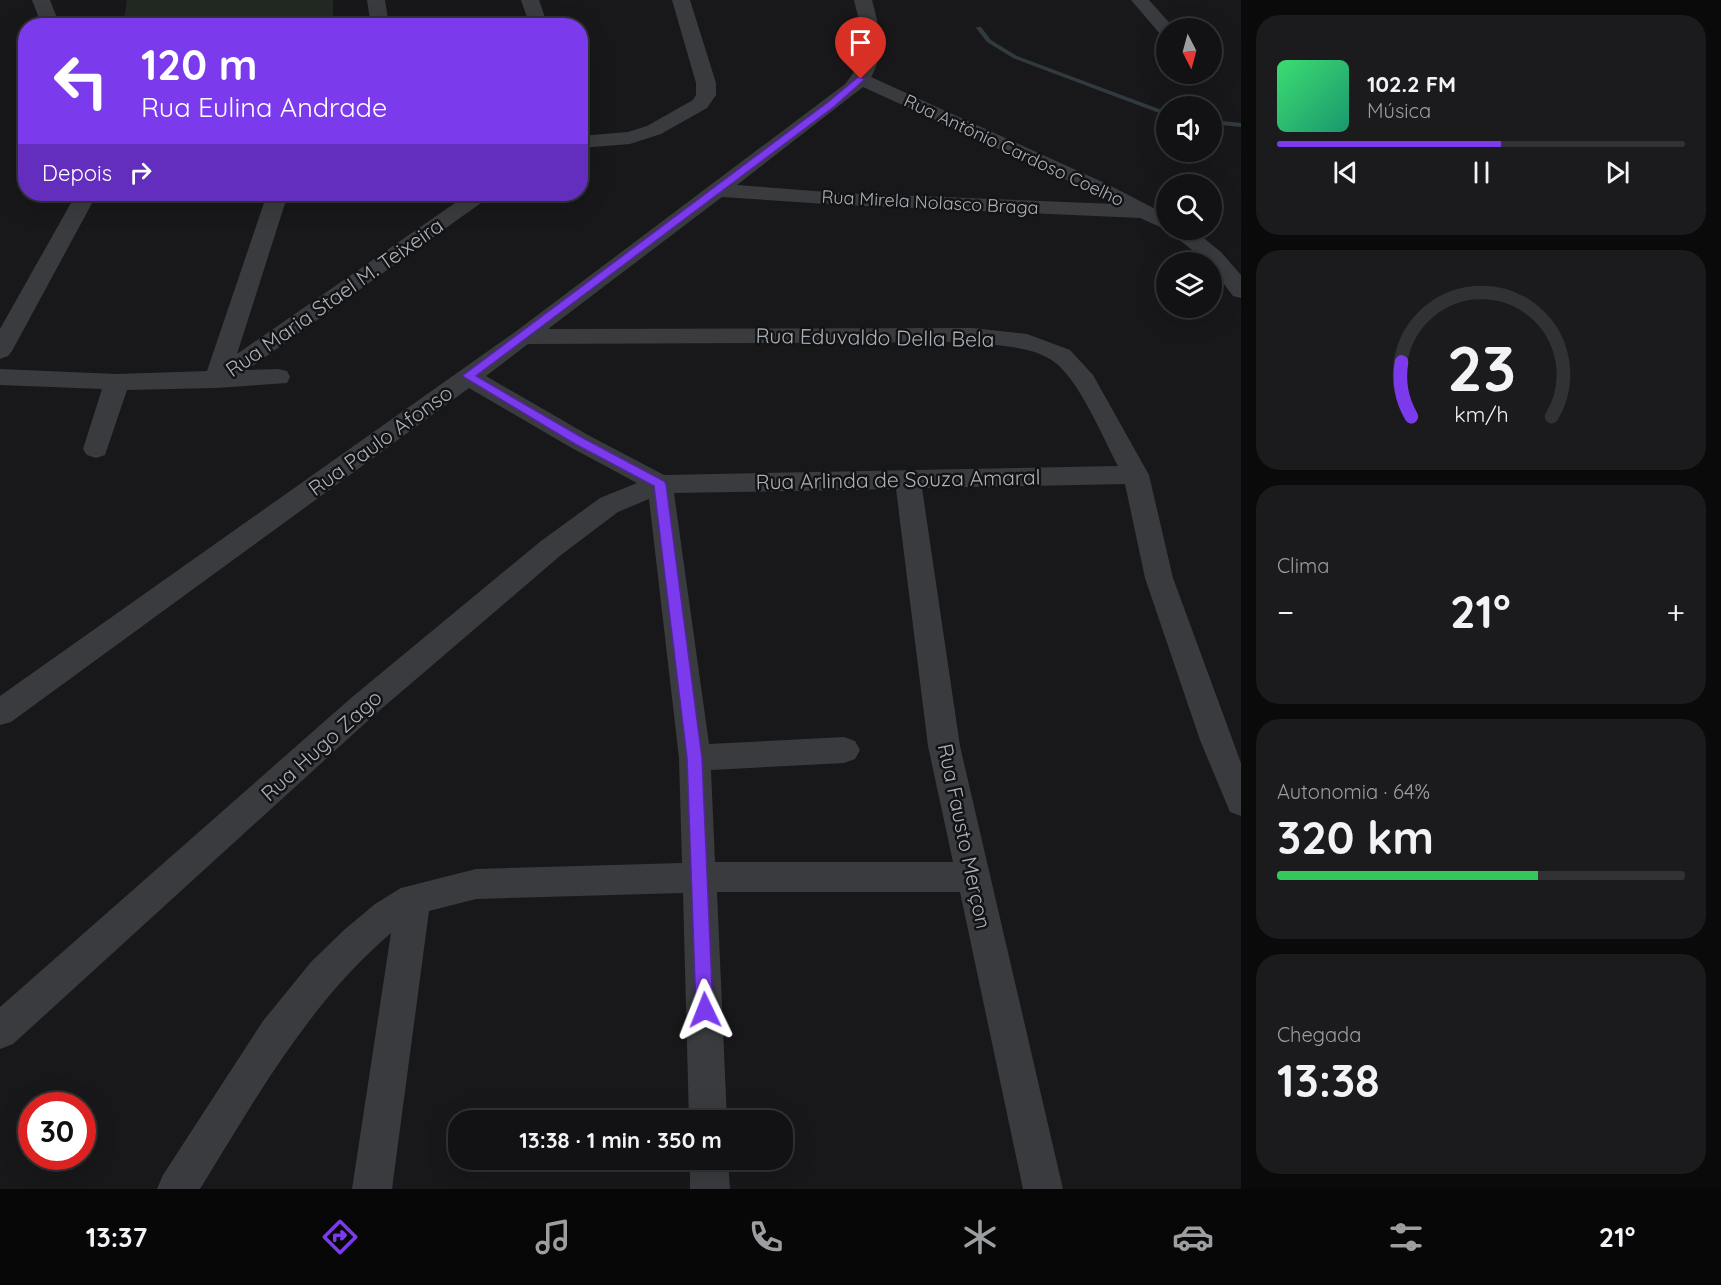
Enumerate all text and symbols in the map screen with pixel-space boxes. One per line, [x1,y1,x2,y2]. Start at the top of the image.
pin [835,17,886,79]
north arrow [1156,18,1222,84]
map controls [1156,18,1222,318]
icon: arrive [844,26,877,59]
text: 120 m [141,38,258,91]
icon: left [42,42,120,120]
text: 102.2 FM [1367,70,1456,98]
street label: Rua Antônio Cardoso Coelho [900,89,1128,211]
text: Rua Eulina Andrade [141,90,387,124]
button: sound [1156,96,1222,162]
text: Música [1367,98,1431,123]
icon: right [124,156,157,189]
icon: previous [1329,156,1362,189]
icon: pause [1465,156,1498,189]
icon: next [1601,156,1634,189]
text: Depois [42,159,112,187]
button: search [1156,174,1222,240]
street label: Rua Mirela Nolasco Braga [821,185,1039,219]
street label: Rua Maria Stael M. Teixeira [220,212,448,382]
button: layers [1156,252,1222,318]
street label: Rua Eduvaldo Della Bela [755,322,995,352]
text: 23 [1446,329,1516,407]
street label: Rua Paulo Afonso [303,379,457,501]
text: km/h [1454,401,1508,427]
street label: Rua Arlinda de Souza Amaral [755,464,1041,494]
text: Clima [1277,553,1329,578]
text: 21° [1450,583,1511,639]
text: − [1277,591,1294,632]
text: + [1666,591,1685,632]
street label: Rua Hugo Zago [255,684,387,806]
street label: Rua Fausto Merçon [933,741,997,931]
text: Autonomia · 64% [1277,779,1430,804]
text: 320 km [1277,809,1434,865]
position arrow [673,978,737,1042]
text: Chegada [1277,1022,1361,1047]
text: 13:38 [1277,1052,1380,1108]
speed limit sign: 30 [18,1092,96,1170]
text: 13:38 · 1 min · 350 m [519,1126,722,1154]
icon: directions [319,1216,361,1258]
icon: music [532,1216,574,1258]
icon: phone [745,1216,787,1258]
icon: climate [959,1216,1001,1258]
icon: car [1172,1216,1214,1258]
icon: filters [1385,1216,1427,1258]
text: 13:37 [86,1220,147,1254]
text: 21° [1599,1220,1635,1254]

